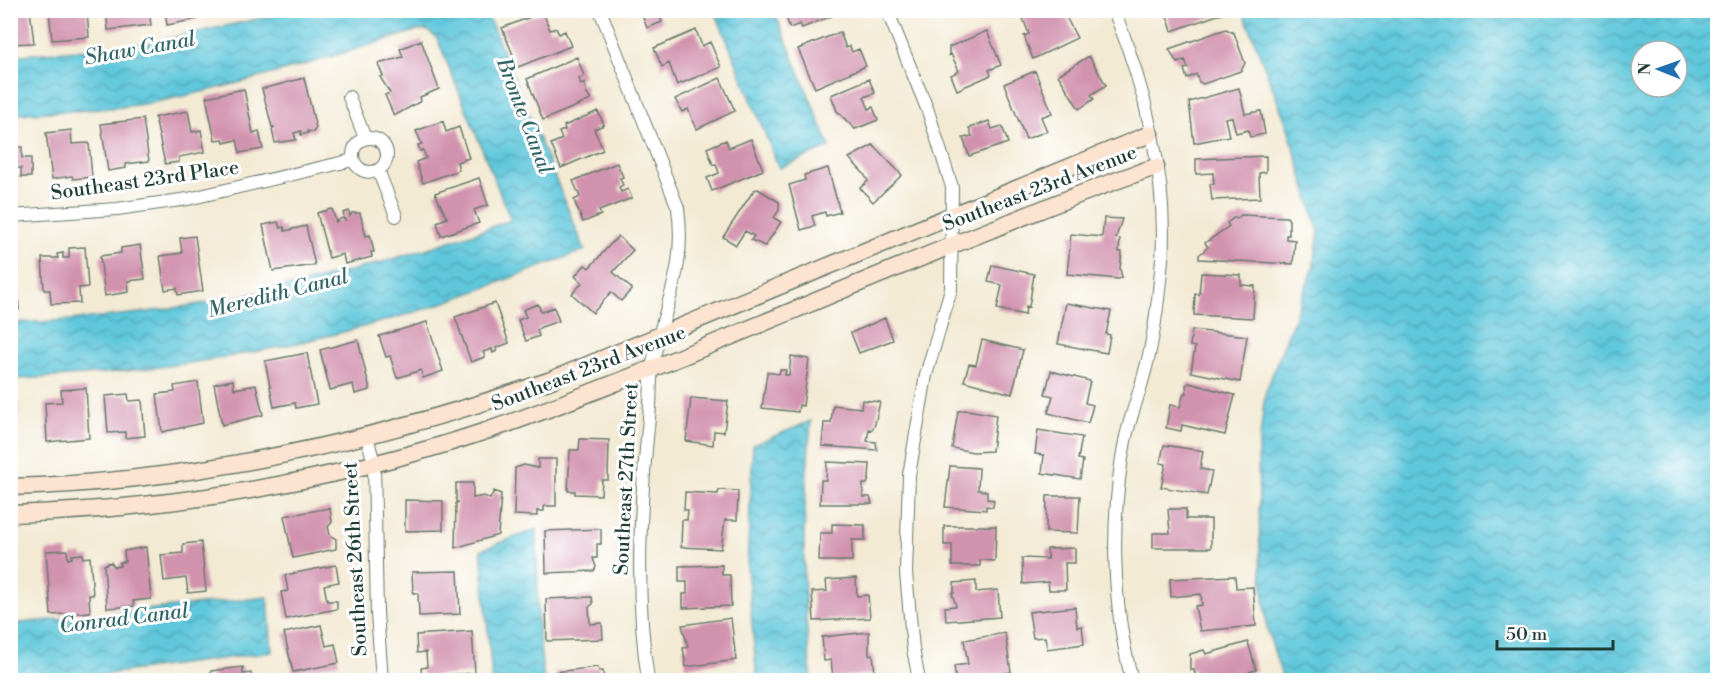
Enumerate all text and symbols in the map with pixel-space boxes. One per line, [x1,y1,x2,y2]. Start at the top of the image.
water label: Shaw Canal [82,26,198,72]
north arrow [1629,39,1689,99]
water label: Bronte Canal [490,53,558,178]
text: N [1635,62,1655,75]
street label: Southeast 23rd Avenue [939,140,1141,238]
street label: Southeast 23rd Place [49,155,241,207]
water label: Meredith Canal [205,264,351,324]
street label: Southeast 23rd Avenue [488,320,690,418]
street label: Southeast 27th Street [609,382,645,576]
street label: Southeast 26th Street [338,461,374,657]
water label: Conrad Canal [58,598,190,640]
scale bar [1497,613,1612,651]
text: 50 m [1506,623,1548,646]

